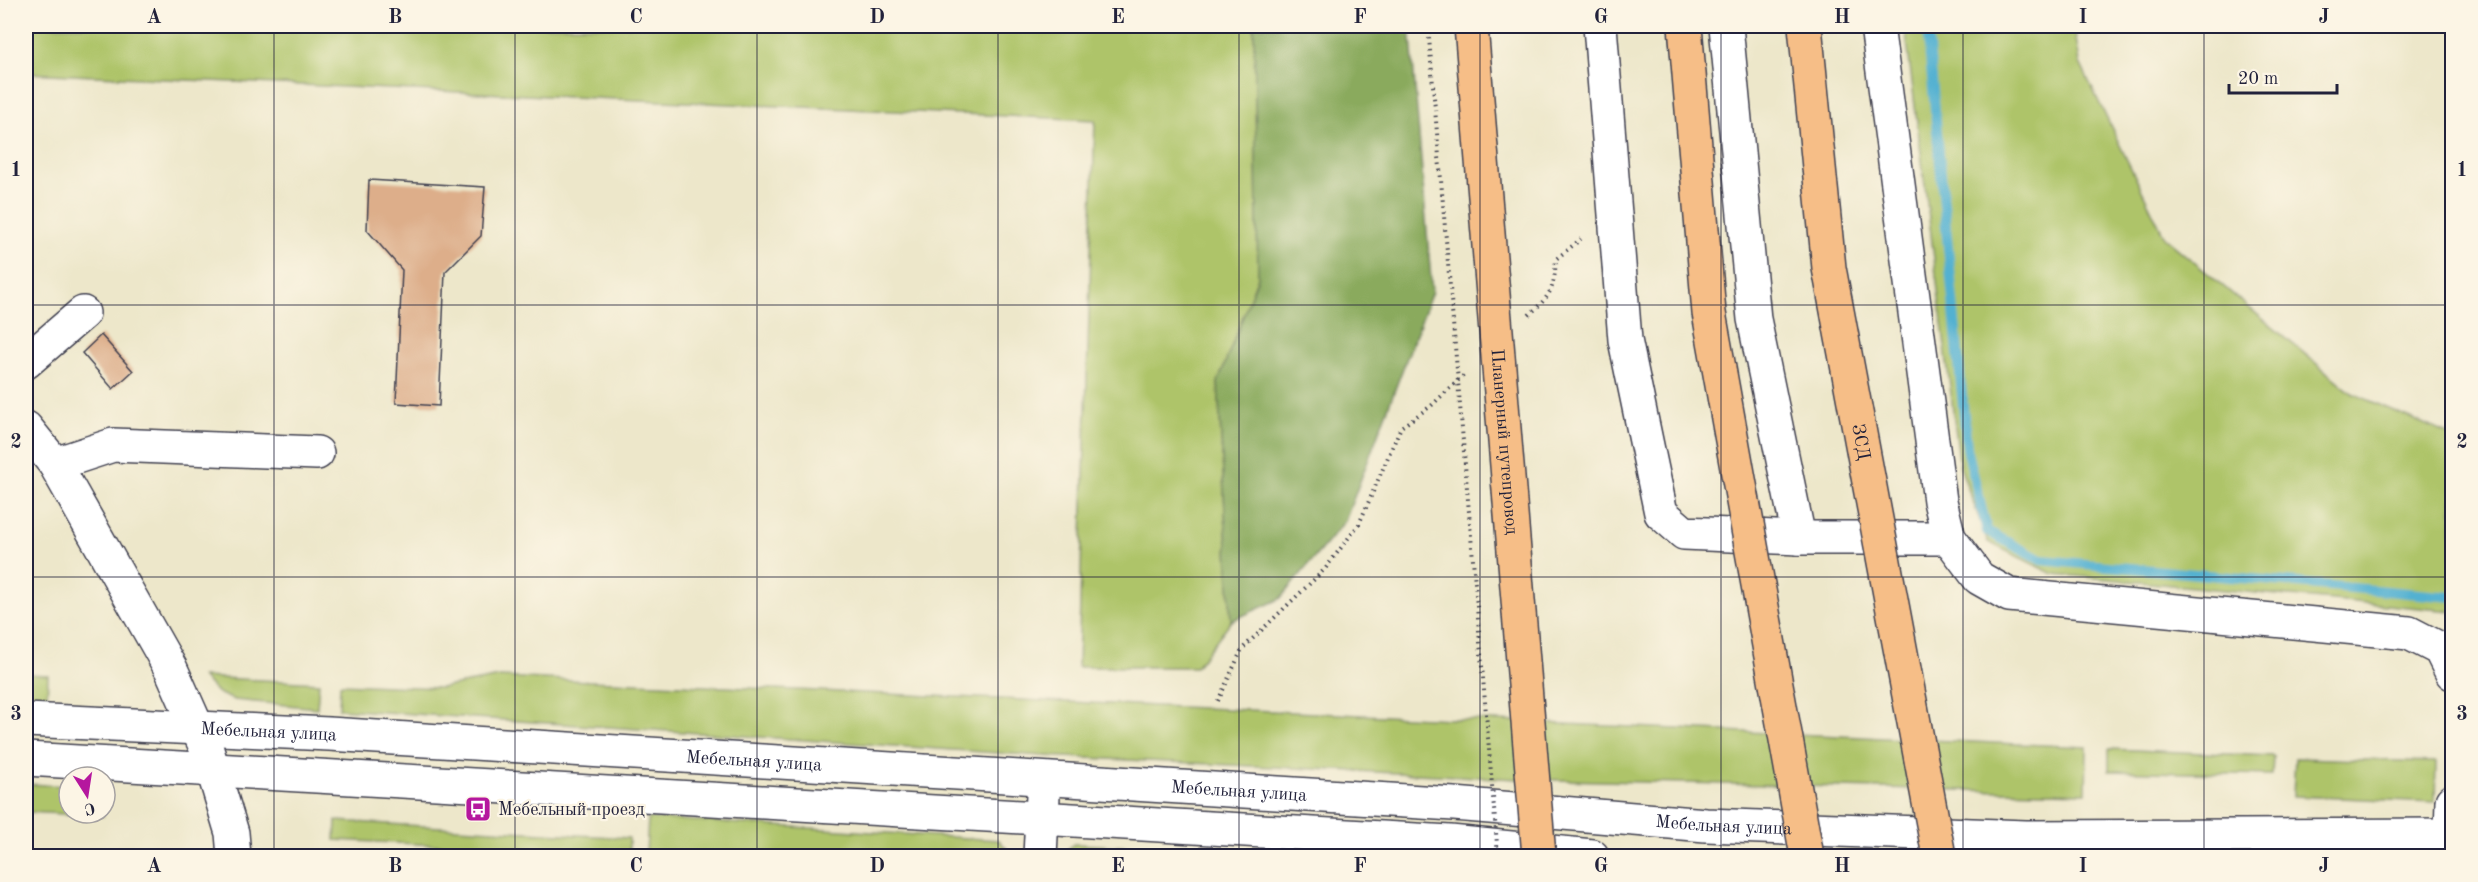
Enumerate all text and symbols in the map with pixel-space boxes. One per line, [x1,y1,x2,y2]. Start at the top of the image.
text: A [146,8,162,28]
text: B [388,8,402,28]
text: C [629,8,643,28]
text: D [869,8,885,28]
text: E [1111,8,1125,28]
text: F [1353,8,1367,28]
text: G [1594,8,1608,28]
text: H [1834,8,1850,28]
text: I [2079,8,2087,28]
text: J [2319,8,2330,28]
scale bar [2229,57,2337,95]
text: 20 m [2238,70,2278,88]
text: 1 [10,161,22,181]
text: 1 [2456,161,2468,181]
street label: Планерный путепровод [1487,348,1521,535]
street label: ЗСД [1848,422,1873,462]
text: 2 [10,433,22,453]
text: 2 [2456,433,2468,453]
text: 3 [10,705,22,725]
text: 3 [2456,705,2468,725]
street label: Мебельная улица [200,720,337,744]
street label: Мебельная улица [685,748,823,775]
north arrow [57,765,117,825]
street label: Мебельная улица [1170,778,1308,805]
bus stop icon: Мебельный проезд [463,794,493,824]
text: С [83,799,97,817]
place label: Мебельный проезд [498,801,645,819]
street label: Мебельная улица [1655,813,1792,838]
text: A [146,857,162,877]
text: B [388,857,402,877]
text: C [629,857,643,877]
text: D [869,857,885,877]
text: E [1111,857,1125,877]
text: F [1353,857,1367,877]
text: G [1594,857,1608,877]
text: H [1834,857,1850,877]
text: I [2079,857,2087,877]
text: J [2319,857,2330,877]

